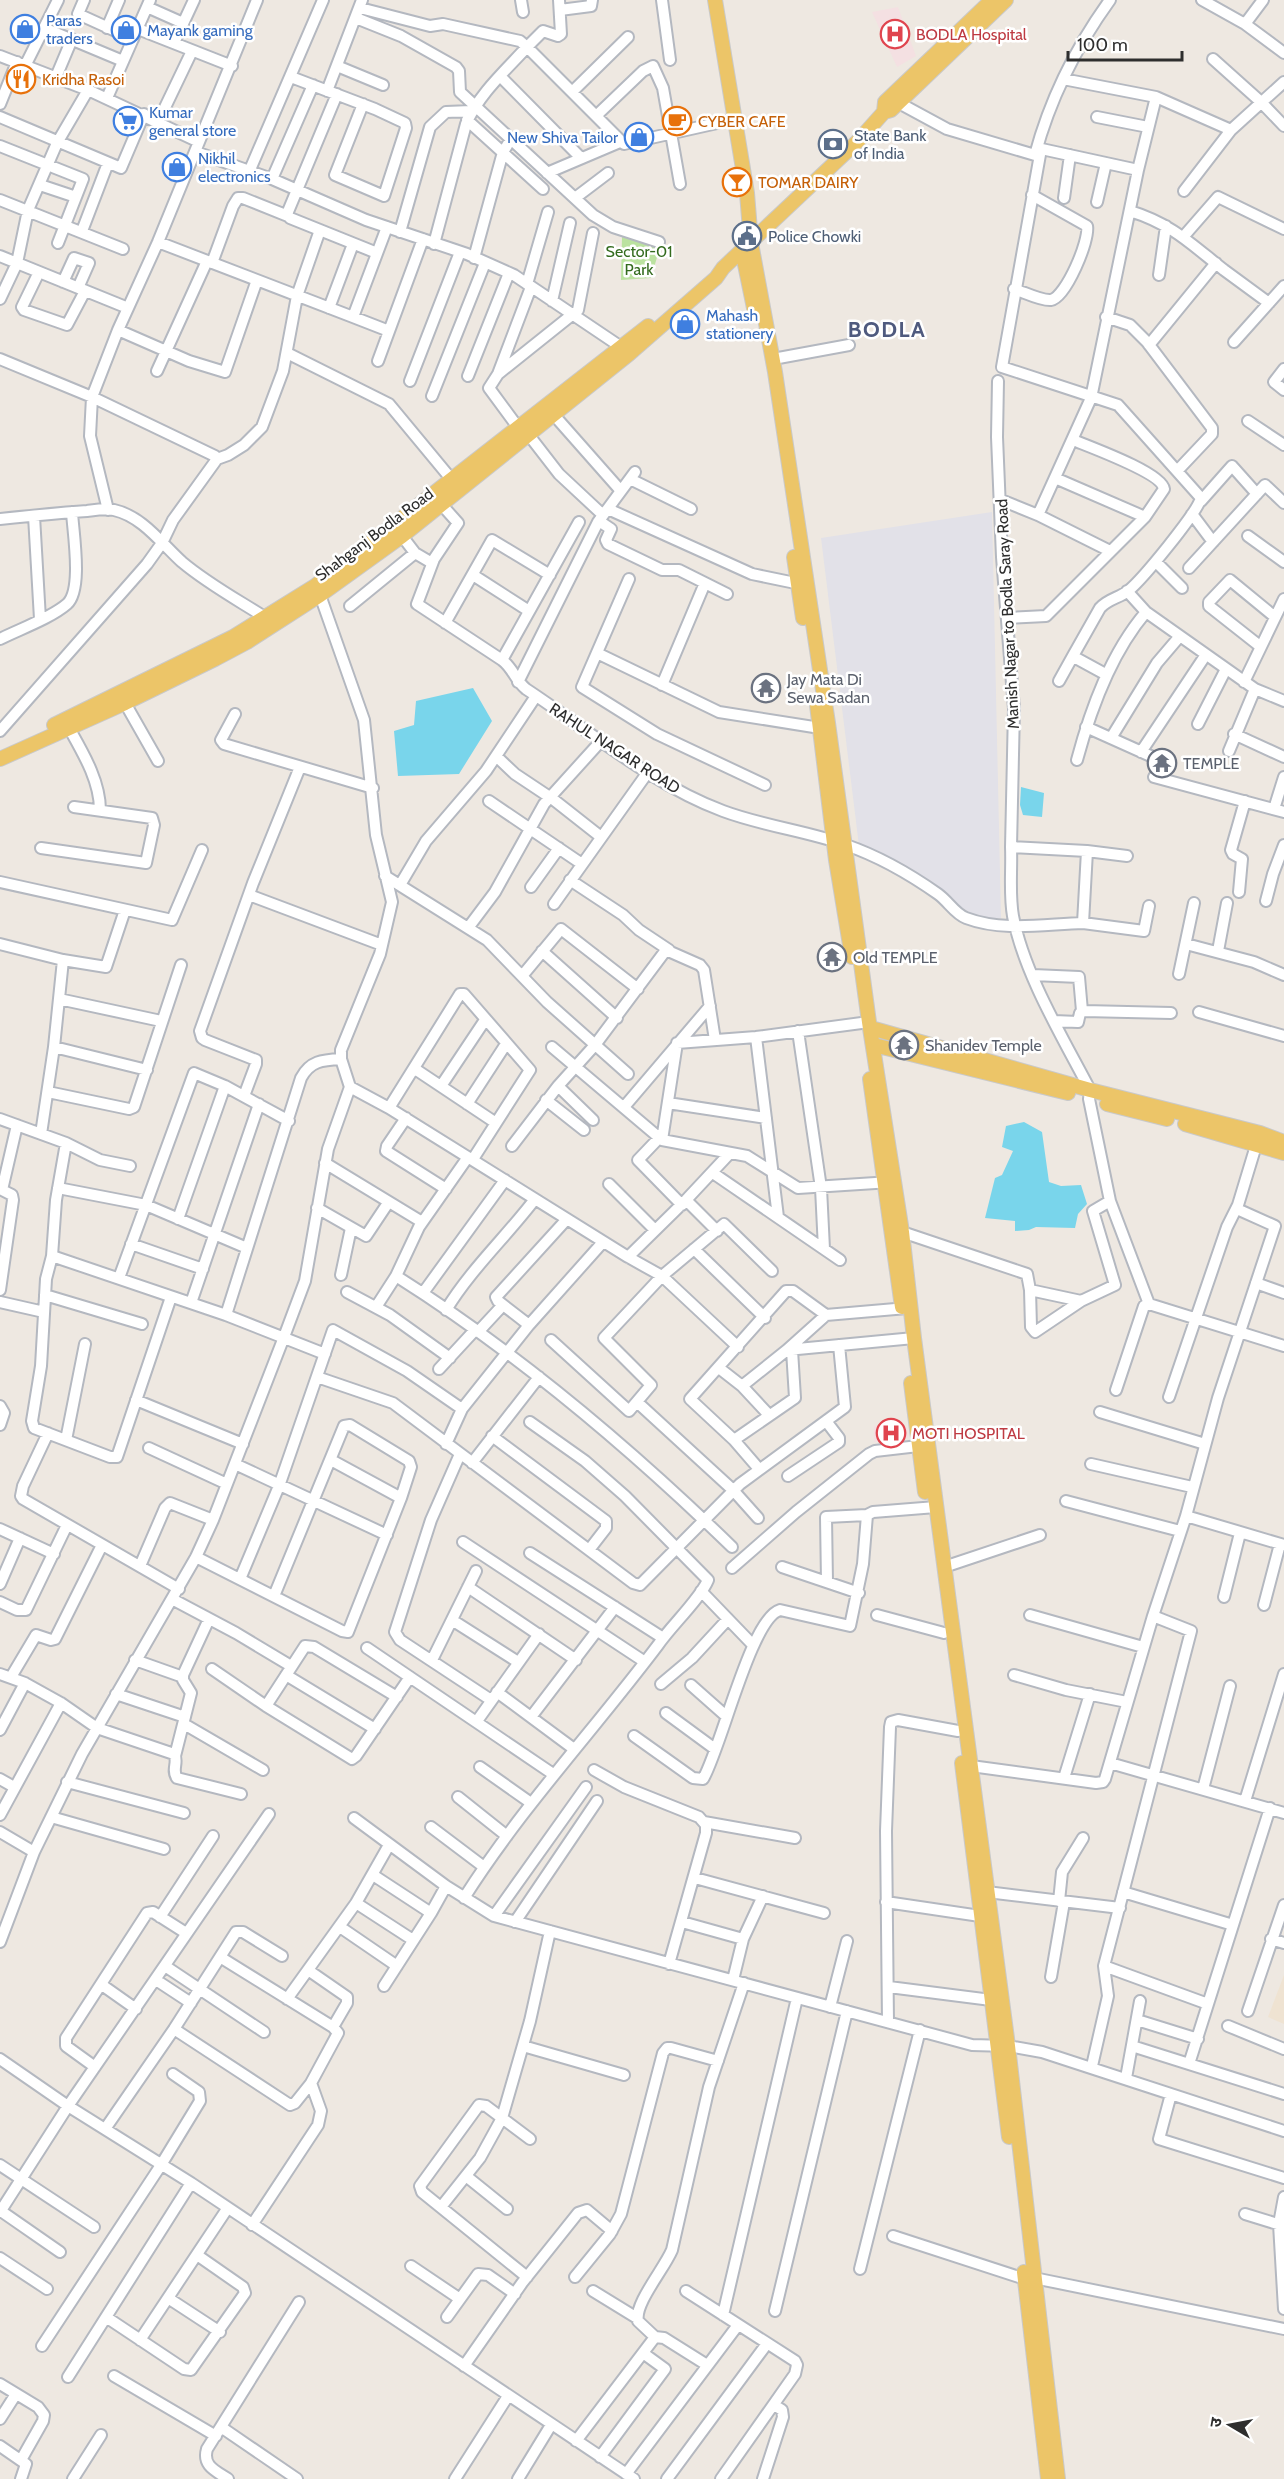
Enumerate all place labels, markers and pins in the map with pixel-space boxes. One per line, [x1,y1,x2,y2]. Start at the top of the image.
place label: Paras traders [46,11,93,48]
shop icon: Paras traders [9,13,41,45]
shop icon: Mayank gaming [110,14,142,46]
hospital icon: BODLA Hospital [879,18,911,50]
place label: Mayank gaming [147,21,254,40]
place label: BODLA Hospital [916,25,1027,44]
restaurant icon: Kridha Rasoi [5,63,37,95]
place label: Kridha Rasoi [42,70,124,89]
place label: Kumar general store [149,103,236,140]
supermarket icon: Kumar general store [112,105,144,137]
cafe icon: CYBER CAFE [661,105,693,137]
place label: CYBER CAFE [698,112,786,131]
shop icon: New Shiva Tailor [623,121,655,153]
place label: State Bank of India [854,126,927,163]
place label: New Shiva Tailor [507,128,619,147]
bank icon: State Bank of India [817,128,849,160]
place label: Nikhil electronics [198,149,271,186]
shop icon: Nikhil electronics [161,151,193,183]
bar icon: TOMAR DAIRY [721,166,753,198]
place label: TOMAR DAIRY [758,173,859,192]
public building icon: Police Chowki [731,220,763,252]
place label: Police Chowki [768,227,861,246]
place label: Mahash stationery [706,306,773,343]
shop icon: Mahash stationery [669,308,701,340]
place label: Jay Mata Di Sewa Sadan [786,670,870,707]
temple icon: Jay Mata Di Sewa Sadan [750,672,782,704]
temple icon: TEMPLE [1146,747,1178,779]
place label: TEMPLE [1183,754,1239,773]
temple icon: Old TEMPLE [816,941,848,973]
place label: Old TEMPLE [853,948,938,967]
temple icon: Shanidev Temple [888,1029,920,1061]
place label: Shanidev Temple [925,1036,1042,1055]
hospital icon: MOTI HOSPITAL [875,1417,907,1449]
place label: MOTI HOSPITAL [912,1424,1025,1443]

